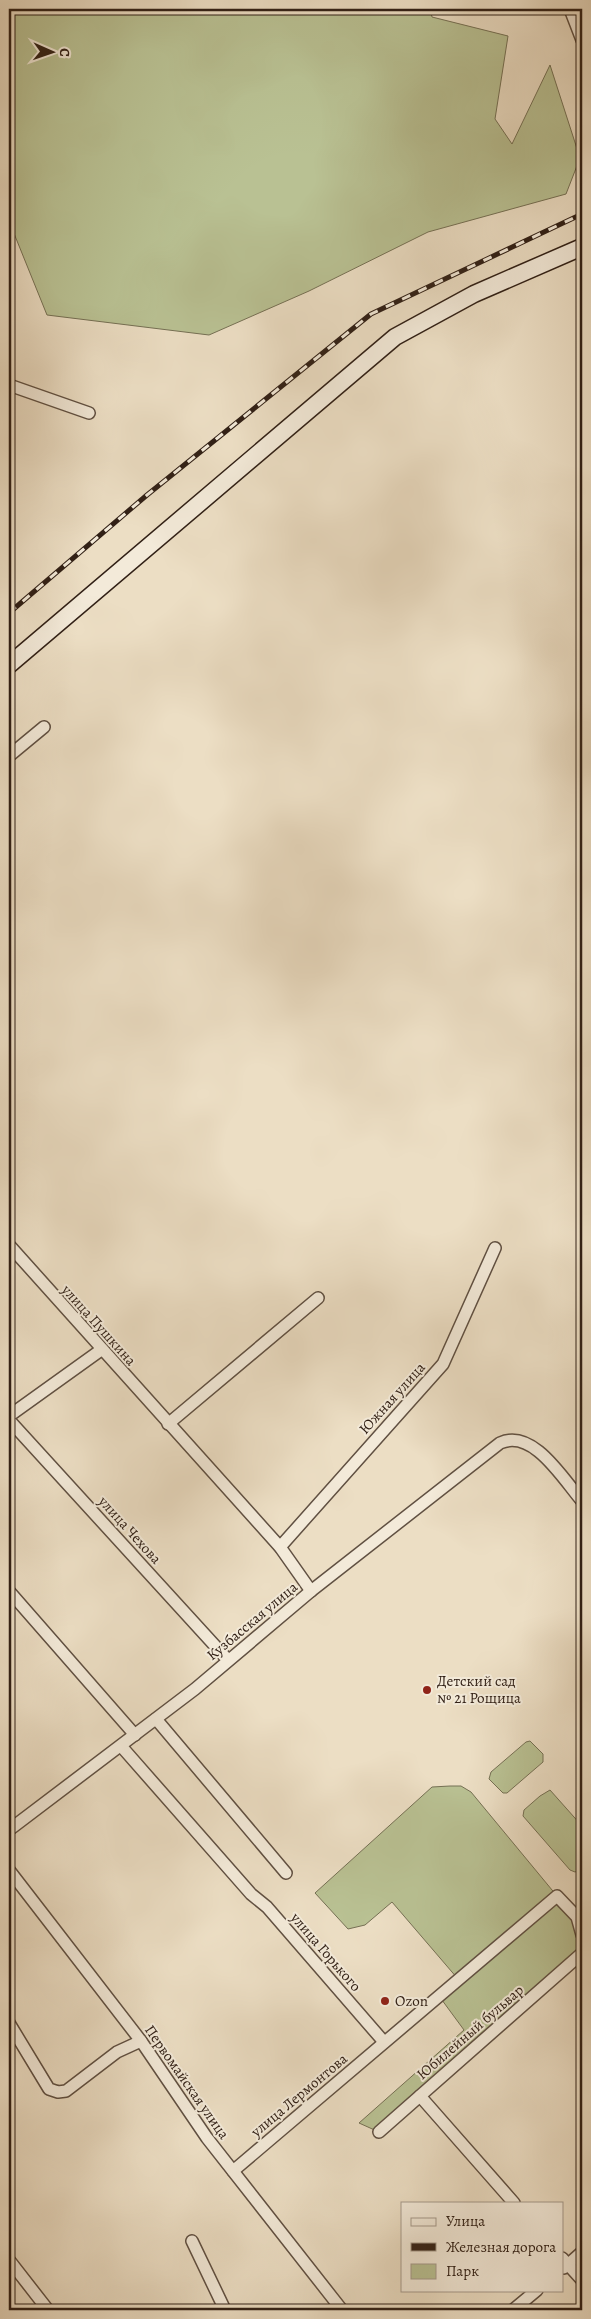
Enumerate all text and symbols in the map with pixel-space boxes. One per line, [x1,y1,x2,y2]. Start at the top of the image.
north arrow [28,28,78,78]
text: С [55,48,74,57]
street label: улица Пушкина [57,1279,141,1370]
street label: Южная улица [354,1358,430,1438]
street label: улица Чехова [93,1491,166,1568]
street label: Кузбасская улица [202,1577,302,1665]
place label: Детский сад № 21 Рощица [437,1671,521,1708]
marker: Детский сад № 21 Рощица [421,1684,433,1696]
street label: улица Горького [285,1907,366,1996]
street label: Юбилейный бульвар [412,1980,528,2084]
place label: Ozon [395,1991,428,2011]
marker: Ozon [379,1995,391,2007]
street label: Первомайская улица [140,2021,234,2143]
street label: улица Лермонтова [246,2049,352,2142]
legend [401,2202,564,2292]
text: Улица [446,2211,485,2231]
text: Железная дорога [446,2237,556,2257]
text: Парк [446,2261,479,2281]

